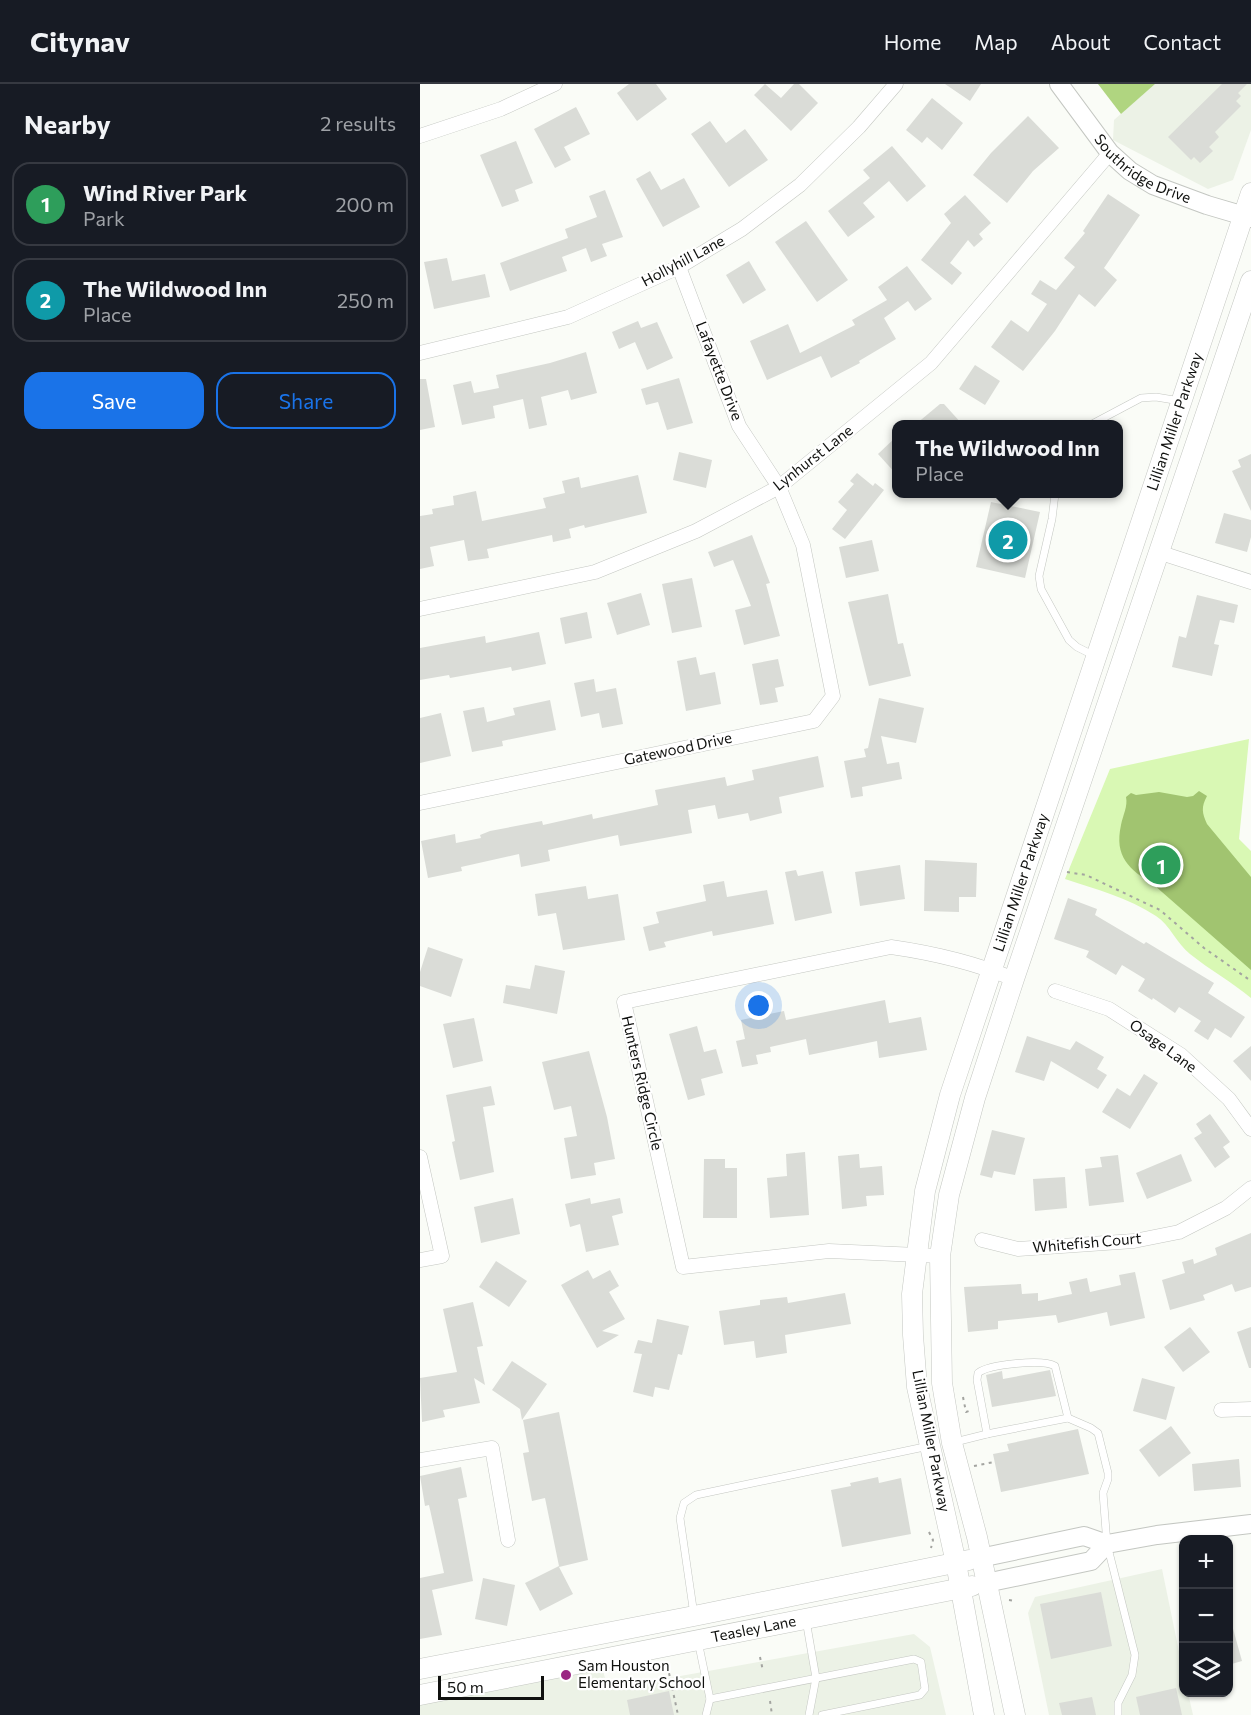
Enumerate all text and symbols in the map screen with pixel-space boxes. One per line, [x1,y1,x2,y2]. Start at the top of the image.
text: Citynav [30,24,130,58]
text: Home [884,29,941,54]
text: Map [974,29,1018,54]
text: About [1051,29,1110,54]
text: Contact [1143,29,1221,54]
text: Nearby [24,108,111,139]
text: 2 results [320,111,396,135]
street label: Southridge Drive [1091,130,1194,206]
text: Wind River Park [83,179,247,206]
text: 1 [41,192,50,216]
text: 200 m [336,192,394,216]
text: Park [83,206,125,230]
street label: Hollyhill Lane [638,231,727,290]
text: The Wildwood Inn [83,275,267,302]
text: 2 [40,288,51,312]
text: 250 m [337,288,394,312]
text: Place [83,302,132,326]
street label: Lafayette Drive [693,319,747,423]
street label: Lillian Miller Parkway [1142,350,1205,493]
button: Save [24,372,204,429]
button: Share [216,372,396,429]
popup [892,420,1123,498]
street label: Lynhurst Lane [769,421,856,494]
text: The Wildwood Inn [915,434,1100,461]
text: Place [915,461,964,485]
pin: 2 [988,518,1028,562]
street label: Gatewood Drive [622,728,734,768]
street label: Lillian Miller Parkway [989,811,1051,954]
pin: 1 [1142,842,1180,888]
your location [744,991,773,1020]
street label: Hunters Ridge Circle [619,1014,667,1152]
street label: Osage Lane [1126,1015,1201,1076]
street label: Whitefish Court [1032,1228,1142,1256]
street label: Lillian Miller Parkway [909,1368,955,1514]
map controls [1179,1535,1233,1697]
button: + [1179,1535,1233,1589]
button: − [1179,1589,1233,1643]
street label: Teasley Lane [709,1611,797,1645]
button: layers [1179,1643,1233,1697]
place label: Sam Houston Elementary School [578,1656,705,1691]
marker: Sam Houston Elementary School [559,1668,573,1682]
scale bar [438,1673,544,1700]
text: 50 m [447,1677,484,1696]

